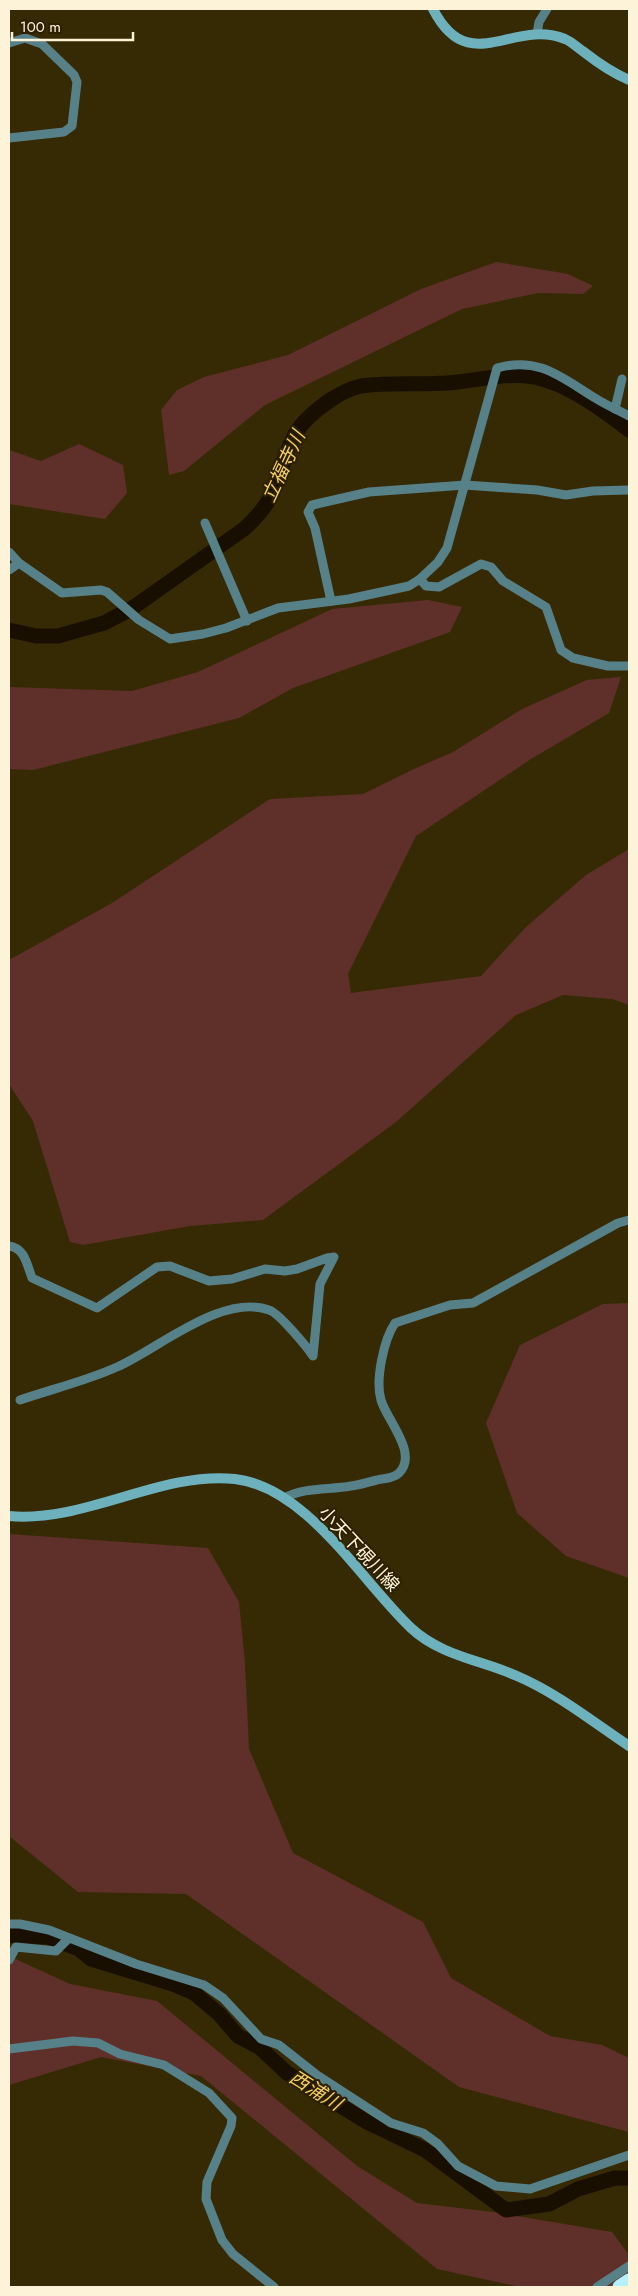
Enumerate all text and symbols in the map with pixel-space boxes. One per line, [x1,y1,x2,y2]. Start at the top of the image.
scale bar [12,10,134,42]
text: 100 m [20,16,61,38]
water label: 立福寺川 [255,424,313,506]
street label: 小天下硯川線 [313,1501,405,1597]
water label: 西浦川 [284,2064,349,2118]

